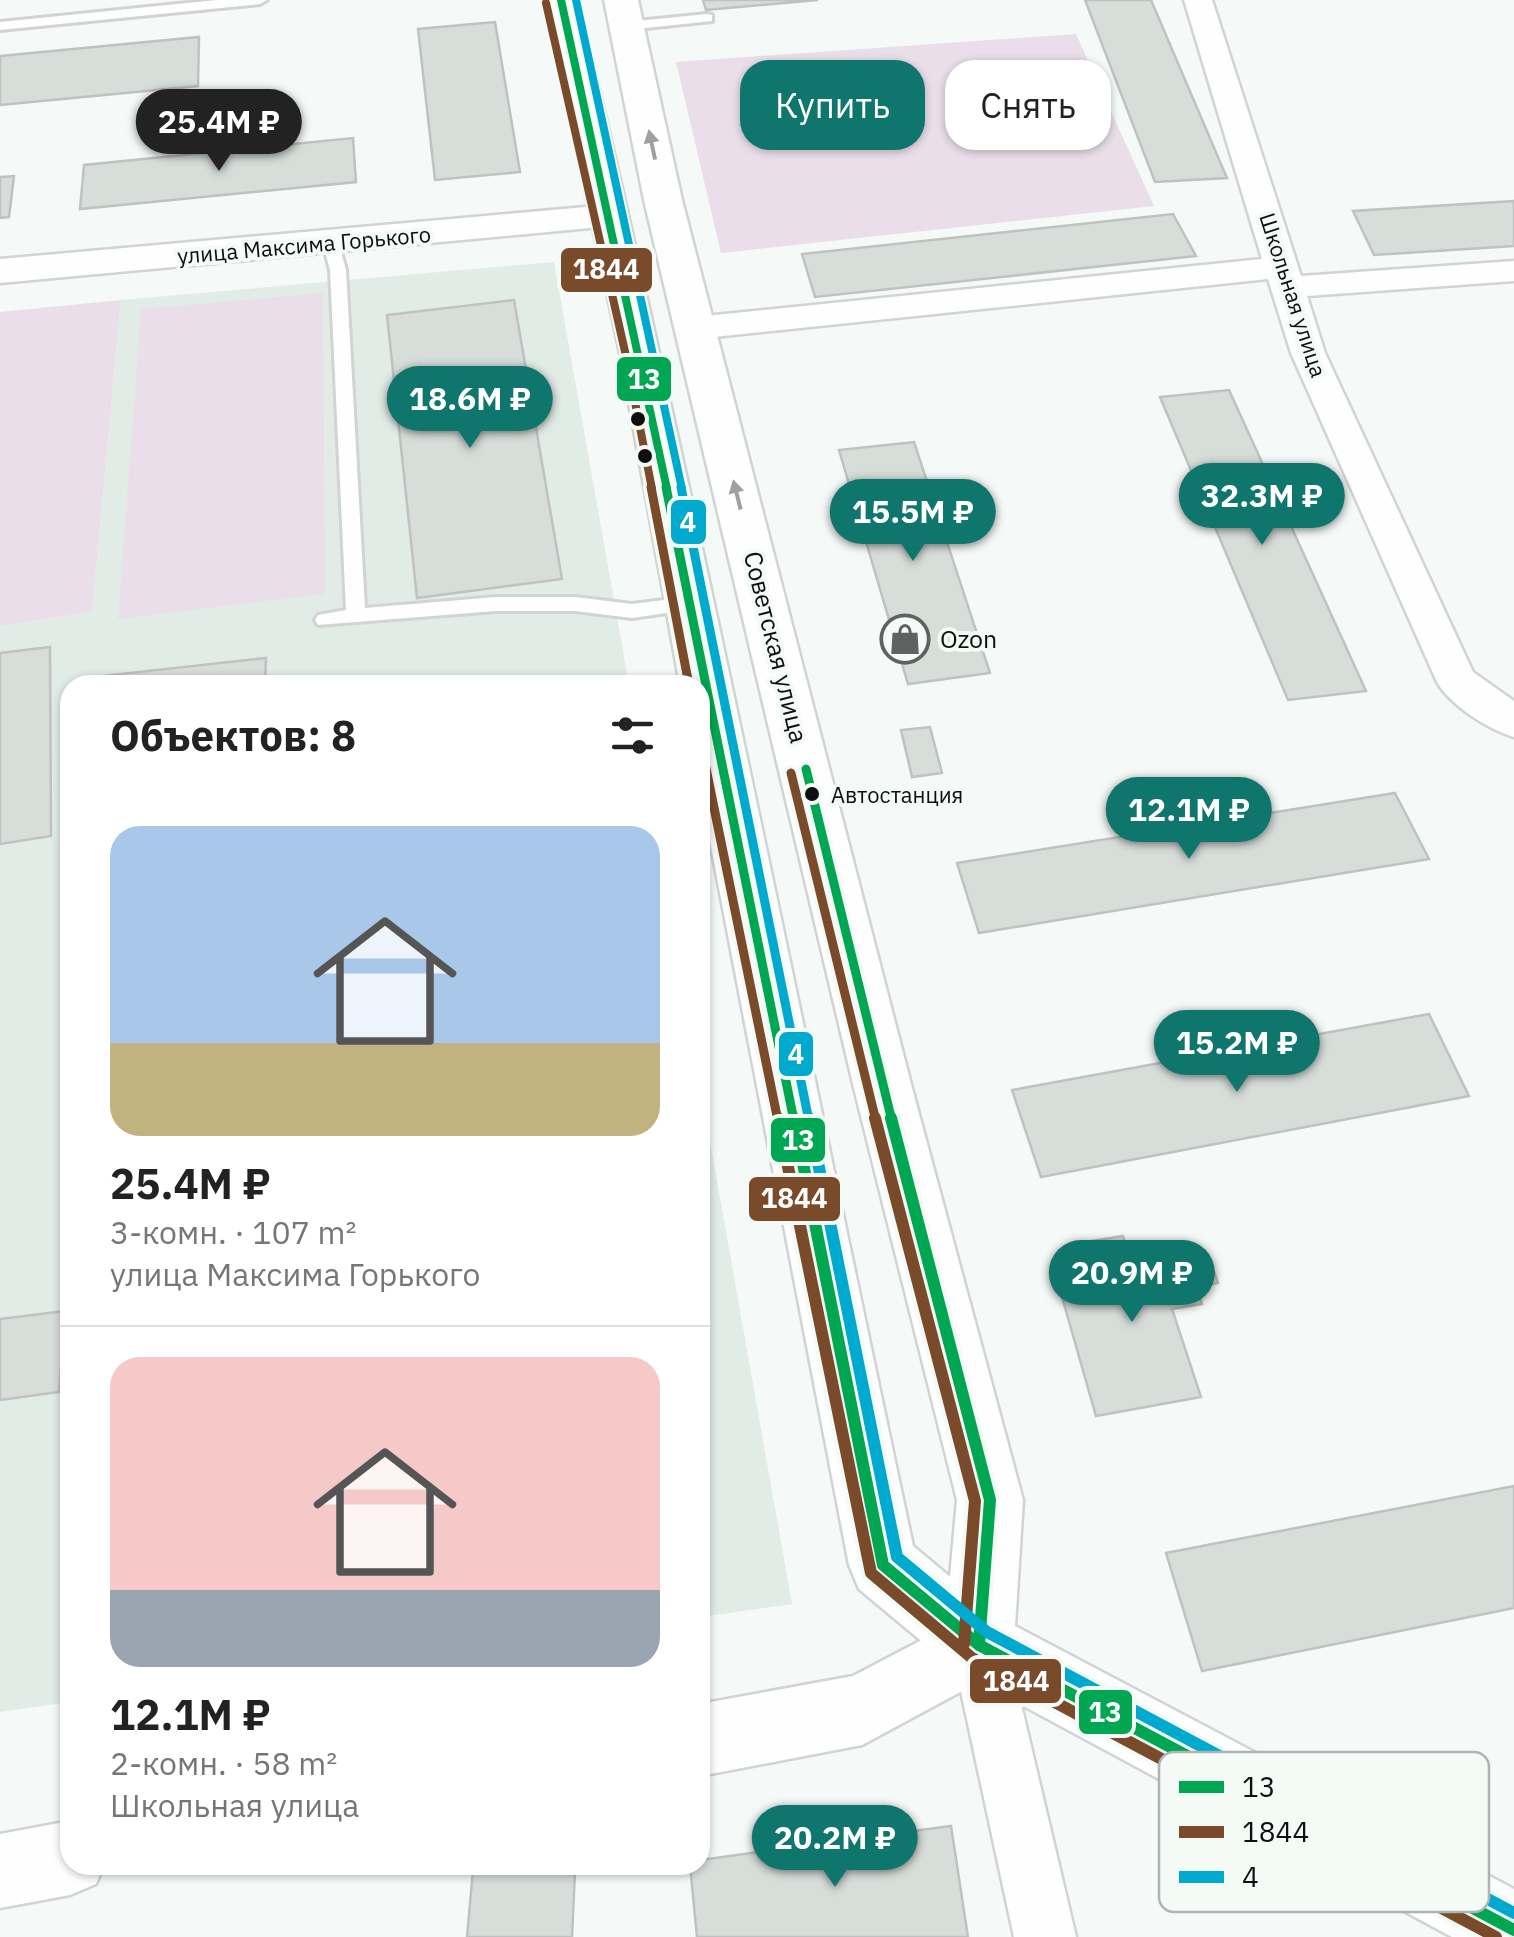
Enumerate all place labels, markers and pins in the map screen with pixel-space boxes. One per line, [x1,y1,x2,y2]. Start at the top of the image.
pin: 25.4M ₽ [127,89,311,174]
pin: 18.6M ₽ [378,366,562,451]
unlabelled marker [628,409,648,429]
unlabelled marker [635,446,655,466]
pin: 32.3M ₽ [1170,463,1354,548]
pin: 15.5M ₽ [821,479,1005,564]
shop icon: Ozon [879,613,931,665]
place label: Ozon [940,622,997,655]
pin: 12.1M ₽ [1097,777,1281,862]
place label: Автостанция [831,780,963,809]
marker: Автостанция [802,784,822,804]
pin: 15.2M ₽ [1145,1010,1329,1095]
pin: 20.9M ₽ [1040,1240,1224,1325]
pin: 20.2M ₽ [743,1805,927,1890]

